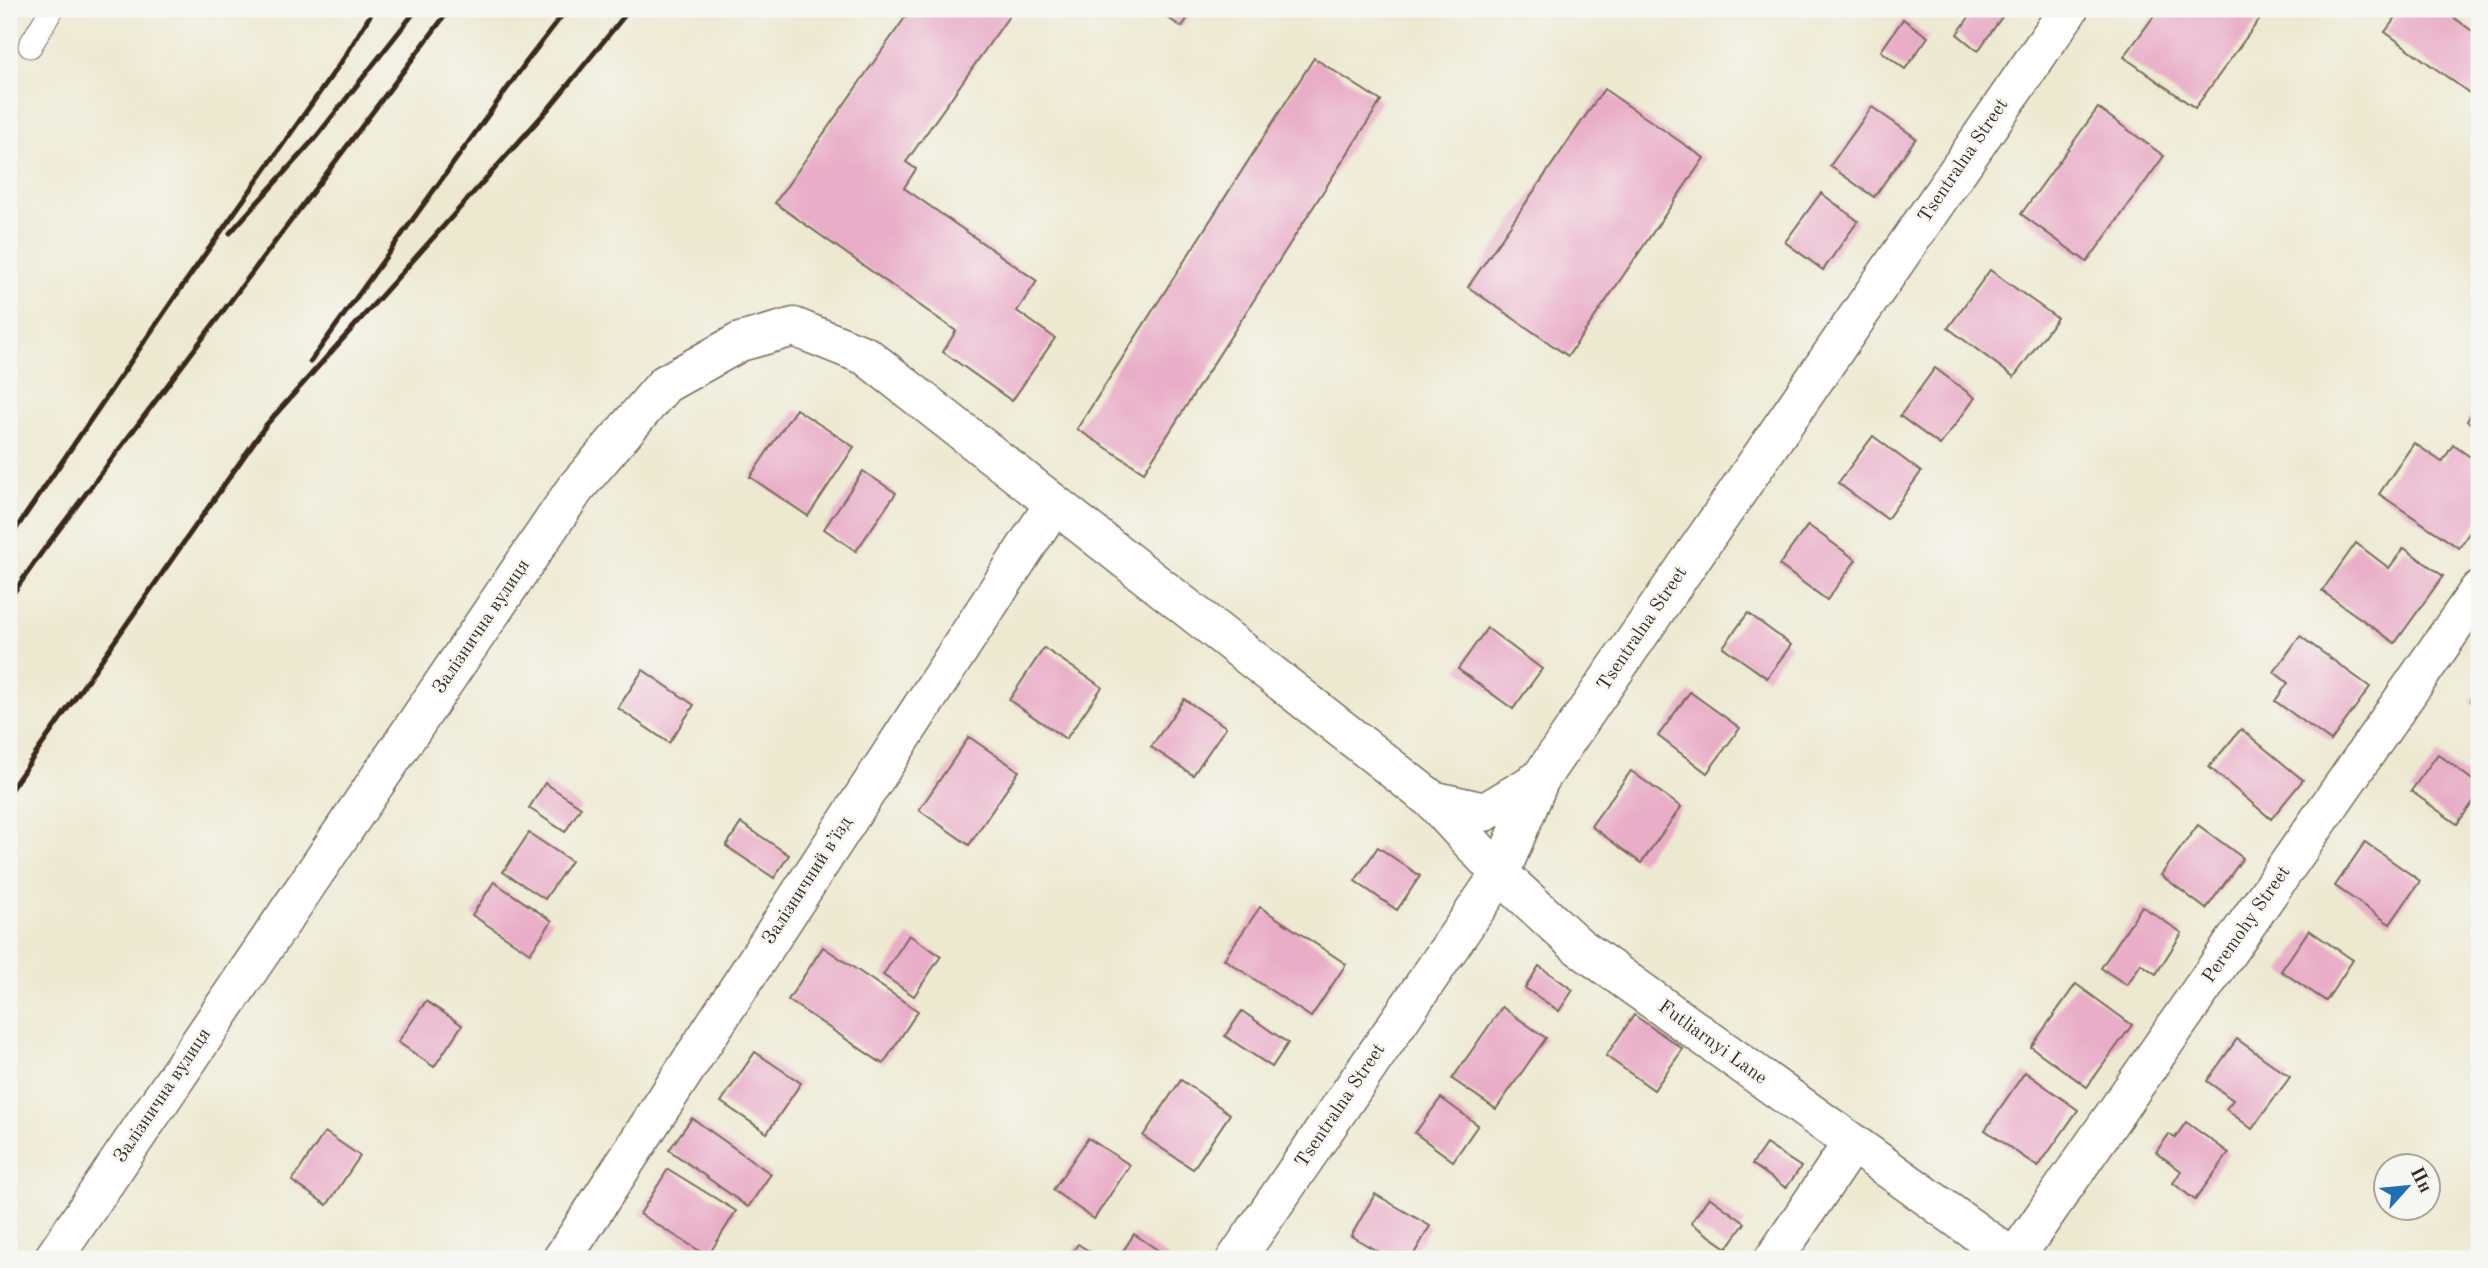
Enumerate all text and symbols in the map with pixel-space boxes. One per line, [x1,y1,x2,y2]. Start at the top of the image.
street label: Tsentralna Street [1916,96,2012,226]
street label: Залізнична вулиця [430,556,534,698]
street label: Tsentralna Street [1595,564,1691,694]
street label: Залізничний в’їзд [760,813,857,948]
street label: Peremohy Street [2200,863,2294,987]
street label: Futliarnyi Lane [1654,997,1770,1089]
street label: Залізнична вулиця [111,1025,215,1167]
street label: Tsentralna Street [1293,1041,1389,1171]
north arrow [2372,1152,2442,1222]
text: Пн [2406,1164,2434,1196]

